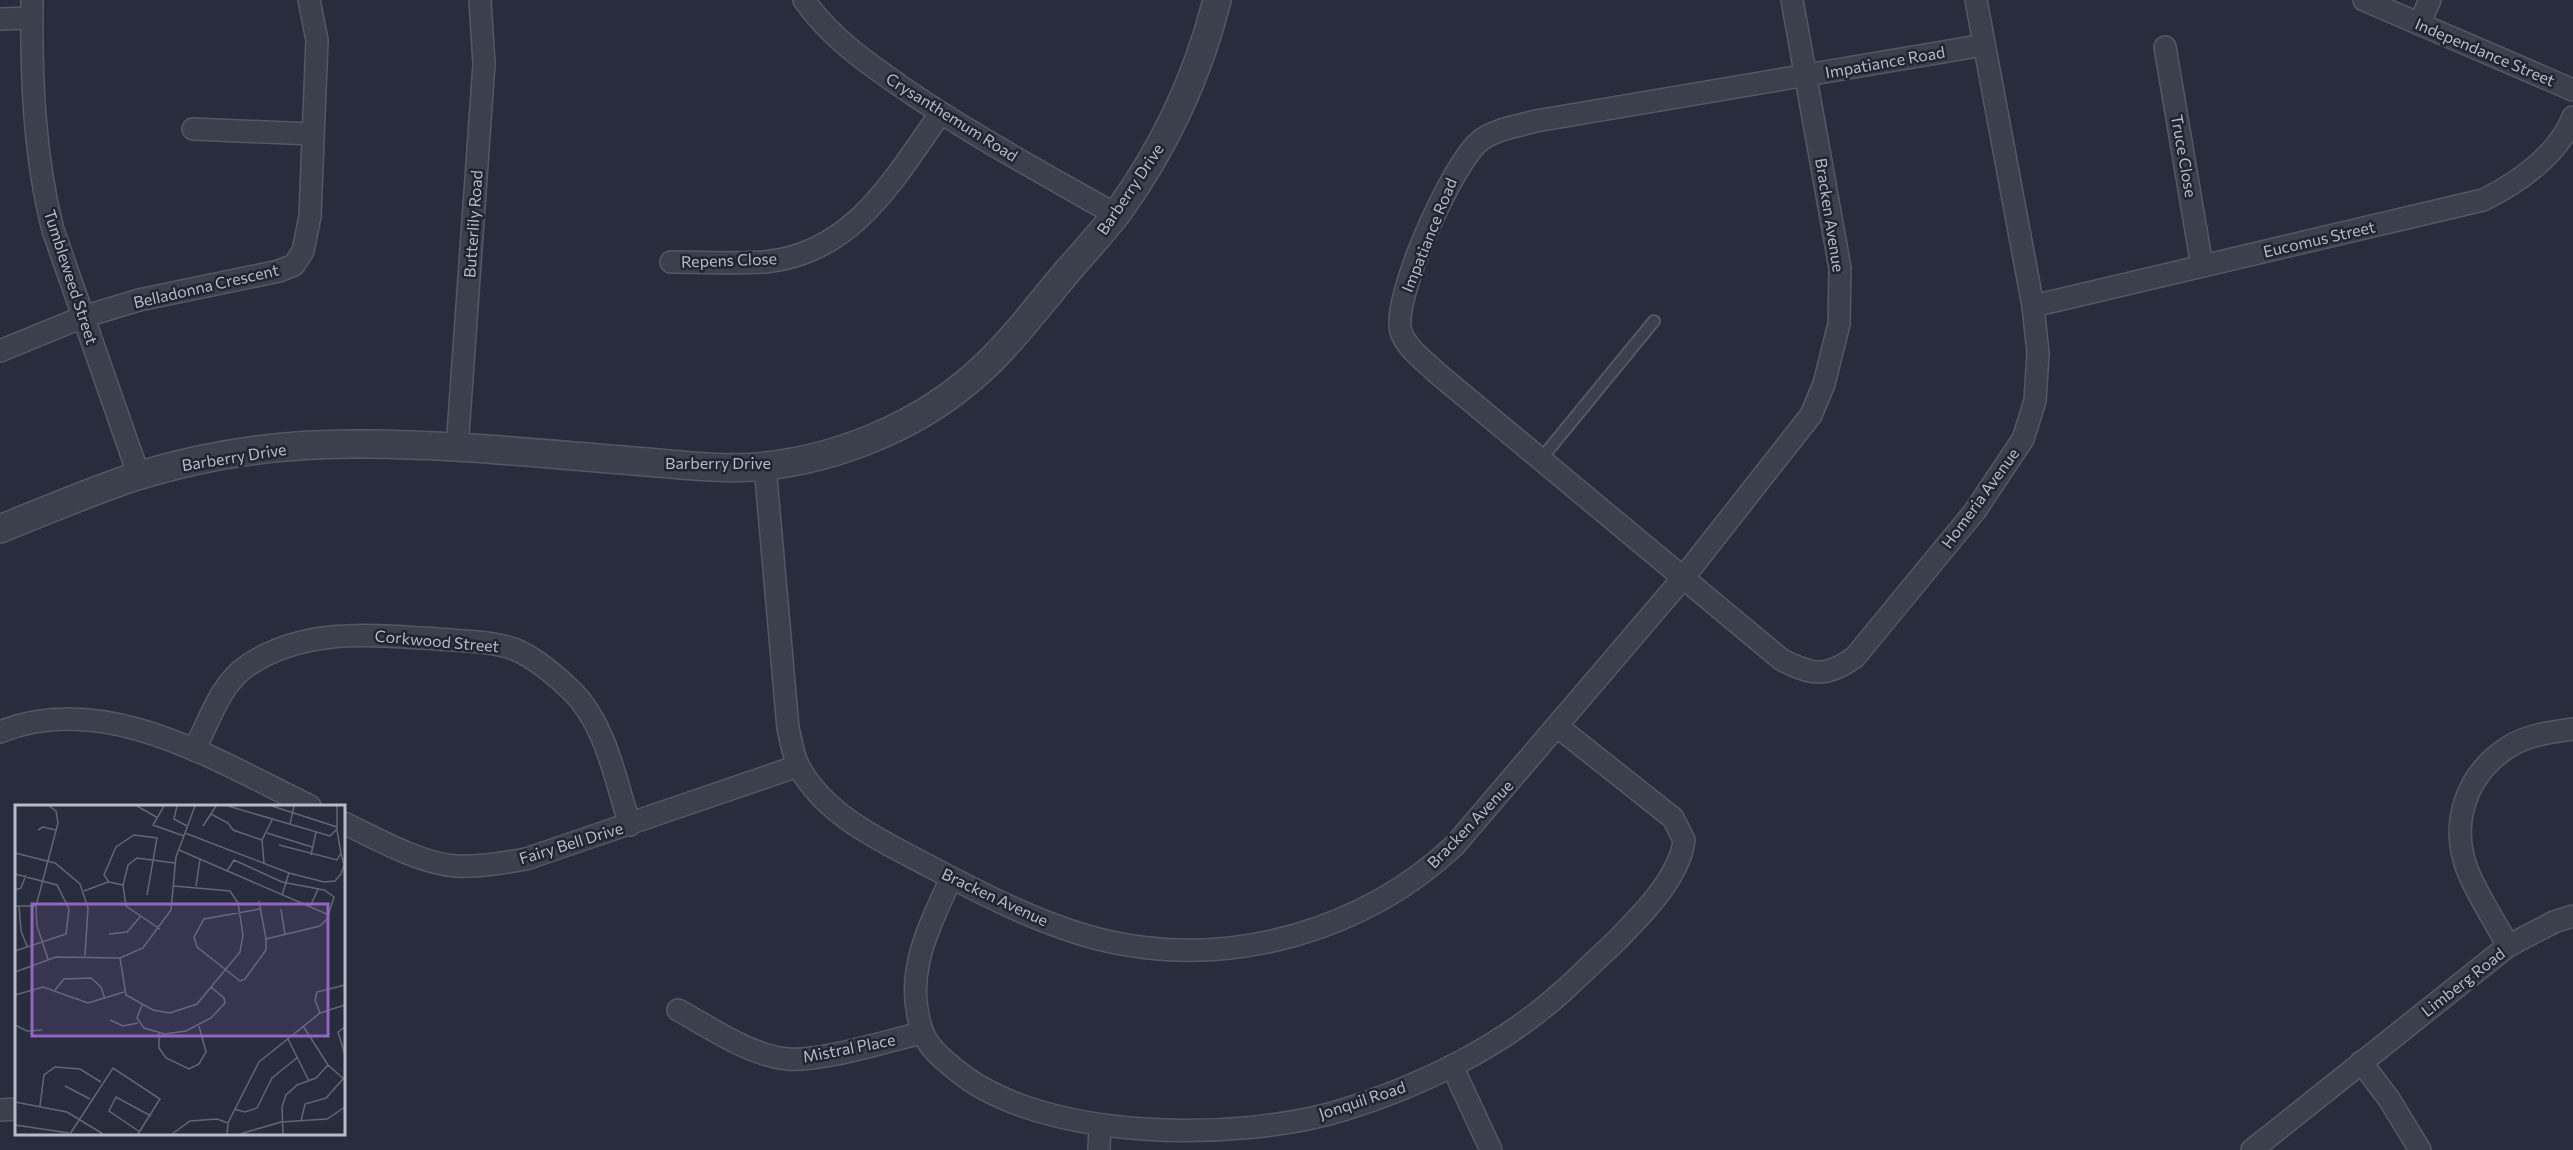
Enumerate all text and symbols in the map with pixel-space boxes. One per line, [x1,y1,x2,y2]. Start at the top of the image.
street label: Independance Street [2413,14,2558,90]
street label: Impatiance Road [1824,42,1946,81]
street label: Crysanthemum Road [883,68,1022,165]
street label: Truce Close [2168,113,2201,199]
street label: Barberry Drive [1092,140,1167,238]
street label: Bracken Avenue [1812,157,1849,273]
street label: Butterlily Road [459,169,486,279]
street label: Impatiance Road [1397,175,1460,295]
street label: Tumbleweed Street [41,207,102,347]
street label: Eucomus Street [2261,216,2377,261]
street label: Repens Close [681,248,777,271]
street label: Belladonna Crescent [131,259,281,311]
street label: Barberry Drive [180,439,288,474]
street label: Homeria Avenue [1937,444,2022,552]
street label: Barberry Drive [665,453,771,472]
street label: Corkwood Street [374,626,500,655]
street label: Bracken Avenue [1423,776,1516,872]
inset map [15,805,345,1135]
street label: Fairy Bell Drive [517,818,625,867]
street label: Bracken Avenue [939,864,1051,929]
street label: Limberg Road [2417,943,2508,1020]
street label: Mistral Place [801,1029,897,1066]
street label: Jonquil Road [1316,1077,1408,1123]

